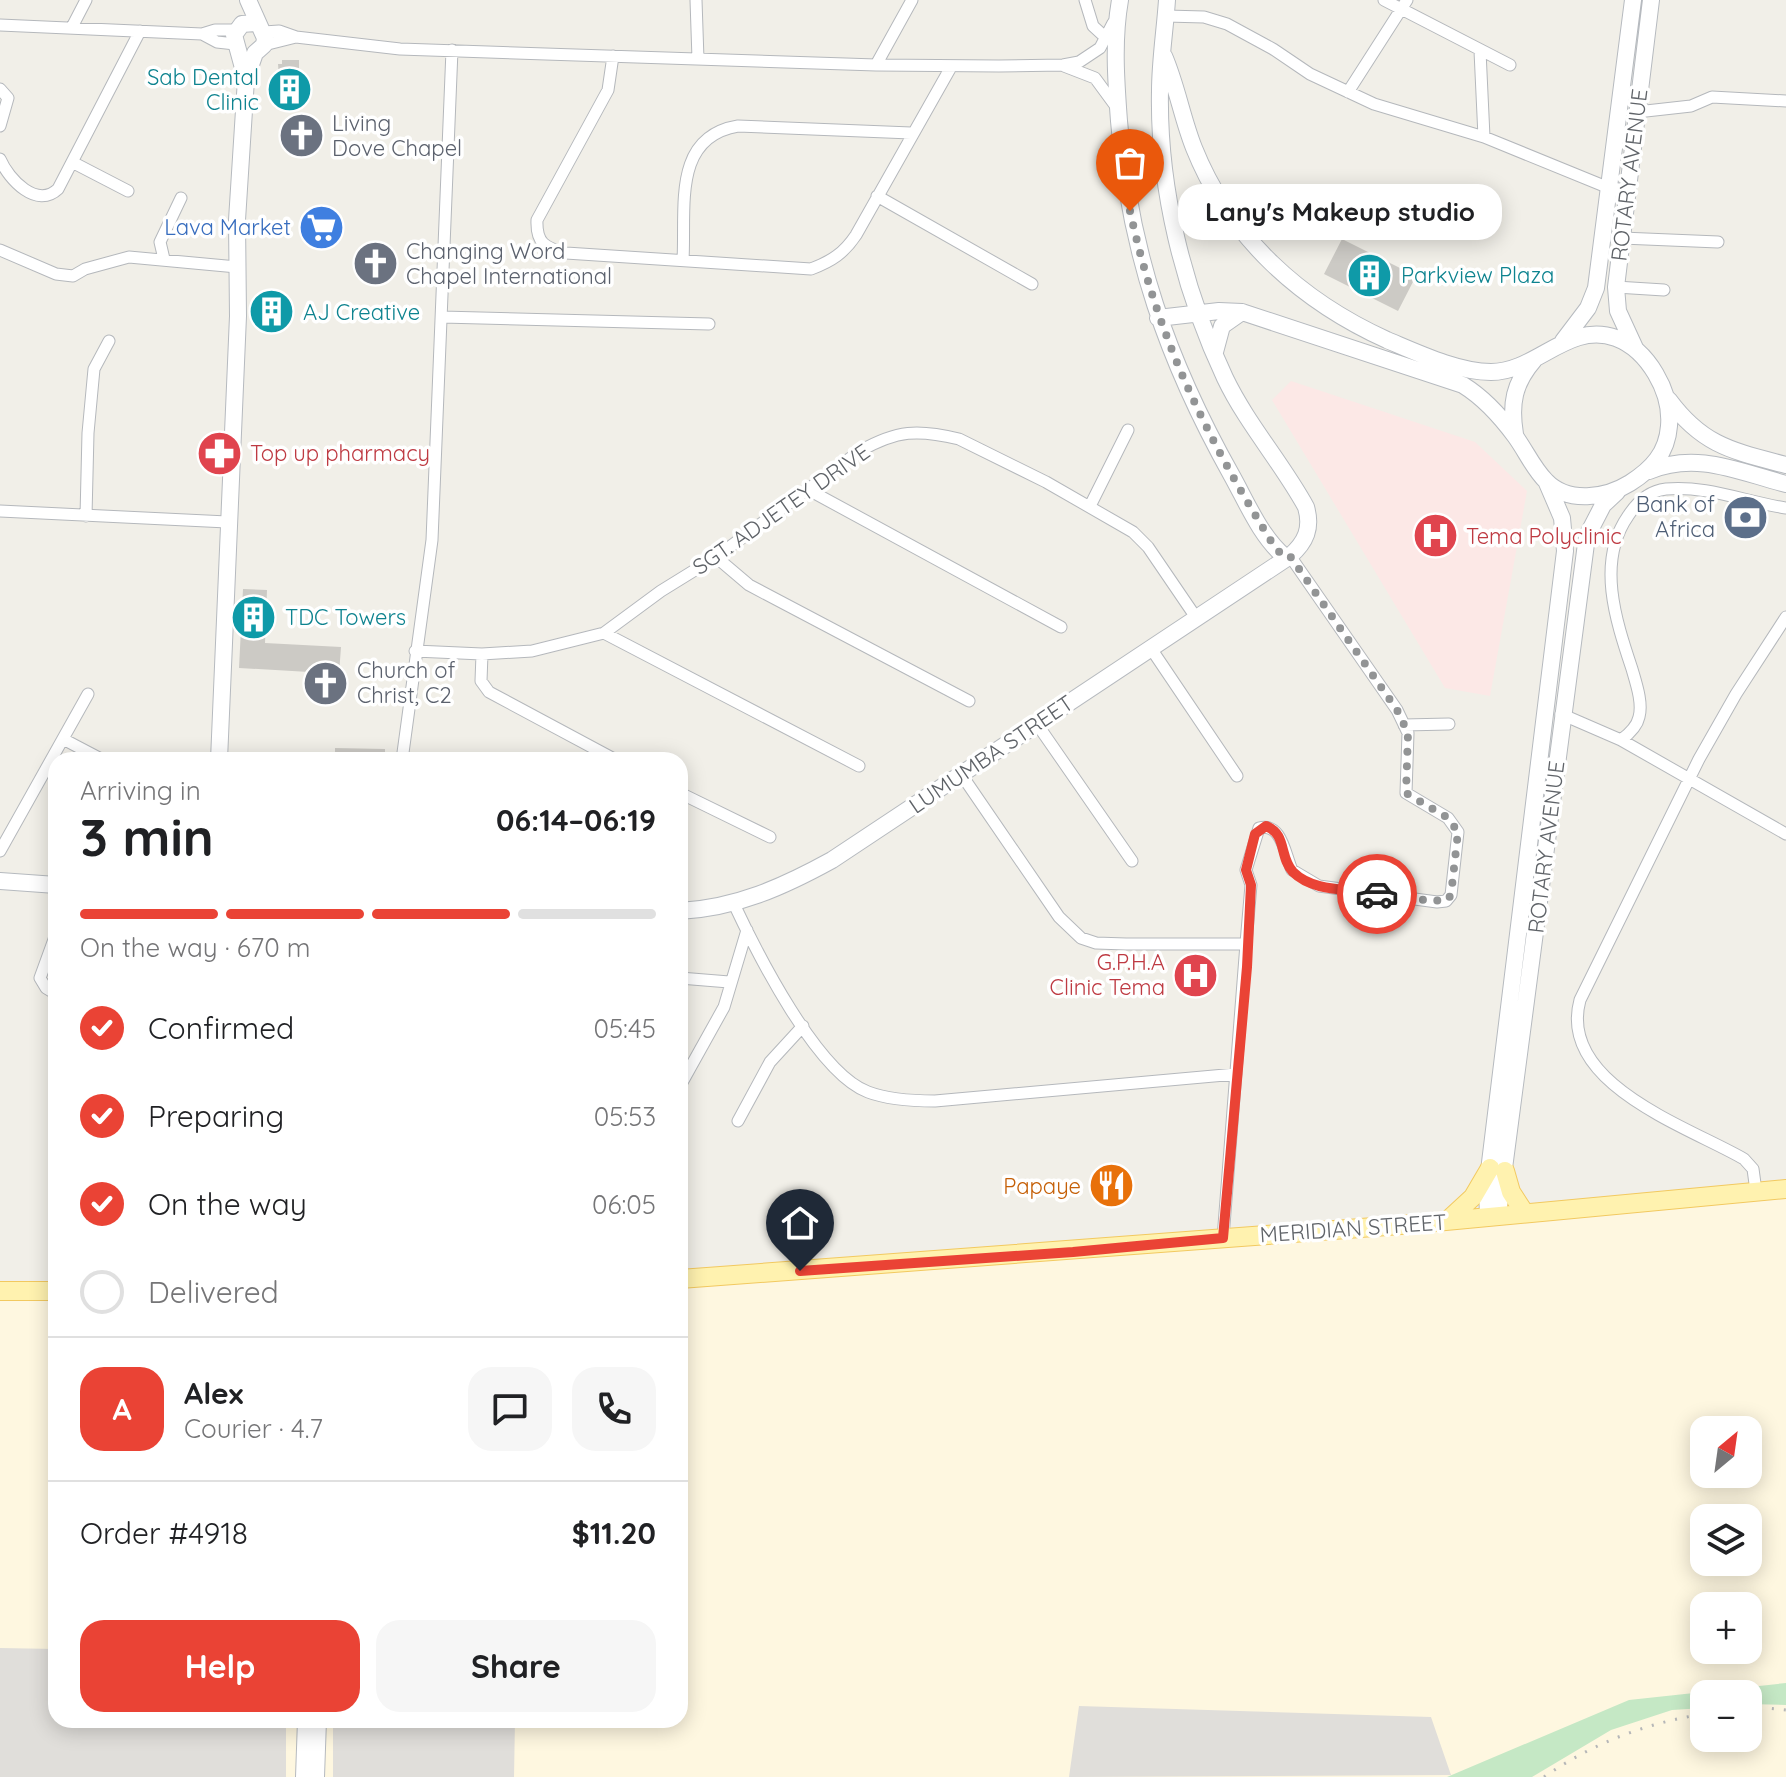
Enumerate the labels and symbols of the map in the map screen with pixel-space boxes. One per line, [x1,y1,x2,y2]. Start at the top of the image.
place label: Sab Dental Clinic [147,63,259,116]
building icon: Sab Dental Clinic [266,66,314,114]
street label: ROTARY AVENUE [1605,87,1653,263]
place label: Living Dove Chapel [332,109,462,162]
church icon: Living Dove Chapel [277,112,325,160]
pin [1096,129,1164,211]
callout: Lany's Makeup studio [1178,183,1502,239]
supermarket icon: Lava Market [298,203,346,251]
place label: Lava Market [164,213,291,241]
place label: Changing Word Chapel International [406,237,612,290]
church icon: Changing Word Chapel International [351,240,399,288]
building icon: Parkview Plaza [1346,251,1394,299]
place label: Parkview Plaza [1401,261,1554,289]
building icon: AJ Creative [248,288,296,336]
place label: AJ Creative [303,298,420,326]
pharmacy icon: Top up pharmacy [195,429,243,477]
street label: SGT. ADJETEY DRIVE [687,437,875,581]
place label: Top up pharmacy [250,439,430,467]
place label: Bank of Africa [1636,490,1715,543]
bank icon: Bank of Africa [1722,493,1770,541]
hospital icon: Tema Polyclinic [1411,512,1459,560]
place label: Tema Polyclinic [1466,522,1622,550]
building icon: TDC Towers [230,593,278,641]
place label: TDC Towers [285,603,406,631]
place label: Church of Christ, C2 [357,656,456,709]
church icon: Church of Christ, C2 [302,659,350,707]
street label: LUMUMBA STREET [903,689,1079,819]
street label: ROTARY AVENUE [1522,759,1570,935]
courier [1337,854,1417,934]
place label: G.P.H.A Clinic Tema [1050,948,1165,1001]
hospital icon: G.P.H.A Clinic Tema [1172,951,1220,999]
restaurant icon: Papaye [1088,1162,1136,1210]
place label: Papaye [1003,1172,1081,1200]
pin [766,1189,834,1271]
street label: MERIDIAN STREET [1259,1208,1447,1248]
north arrow [1690,1416,1762,1488]

